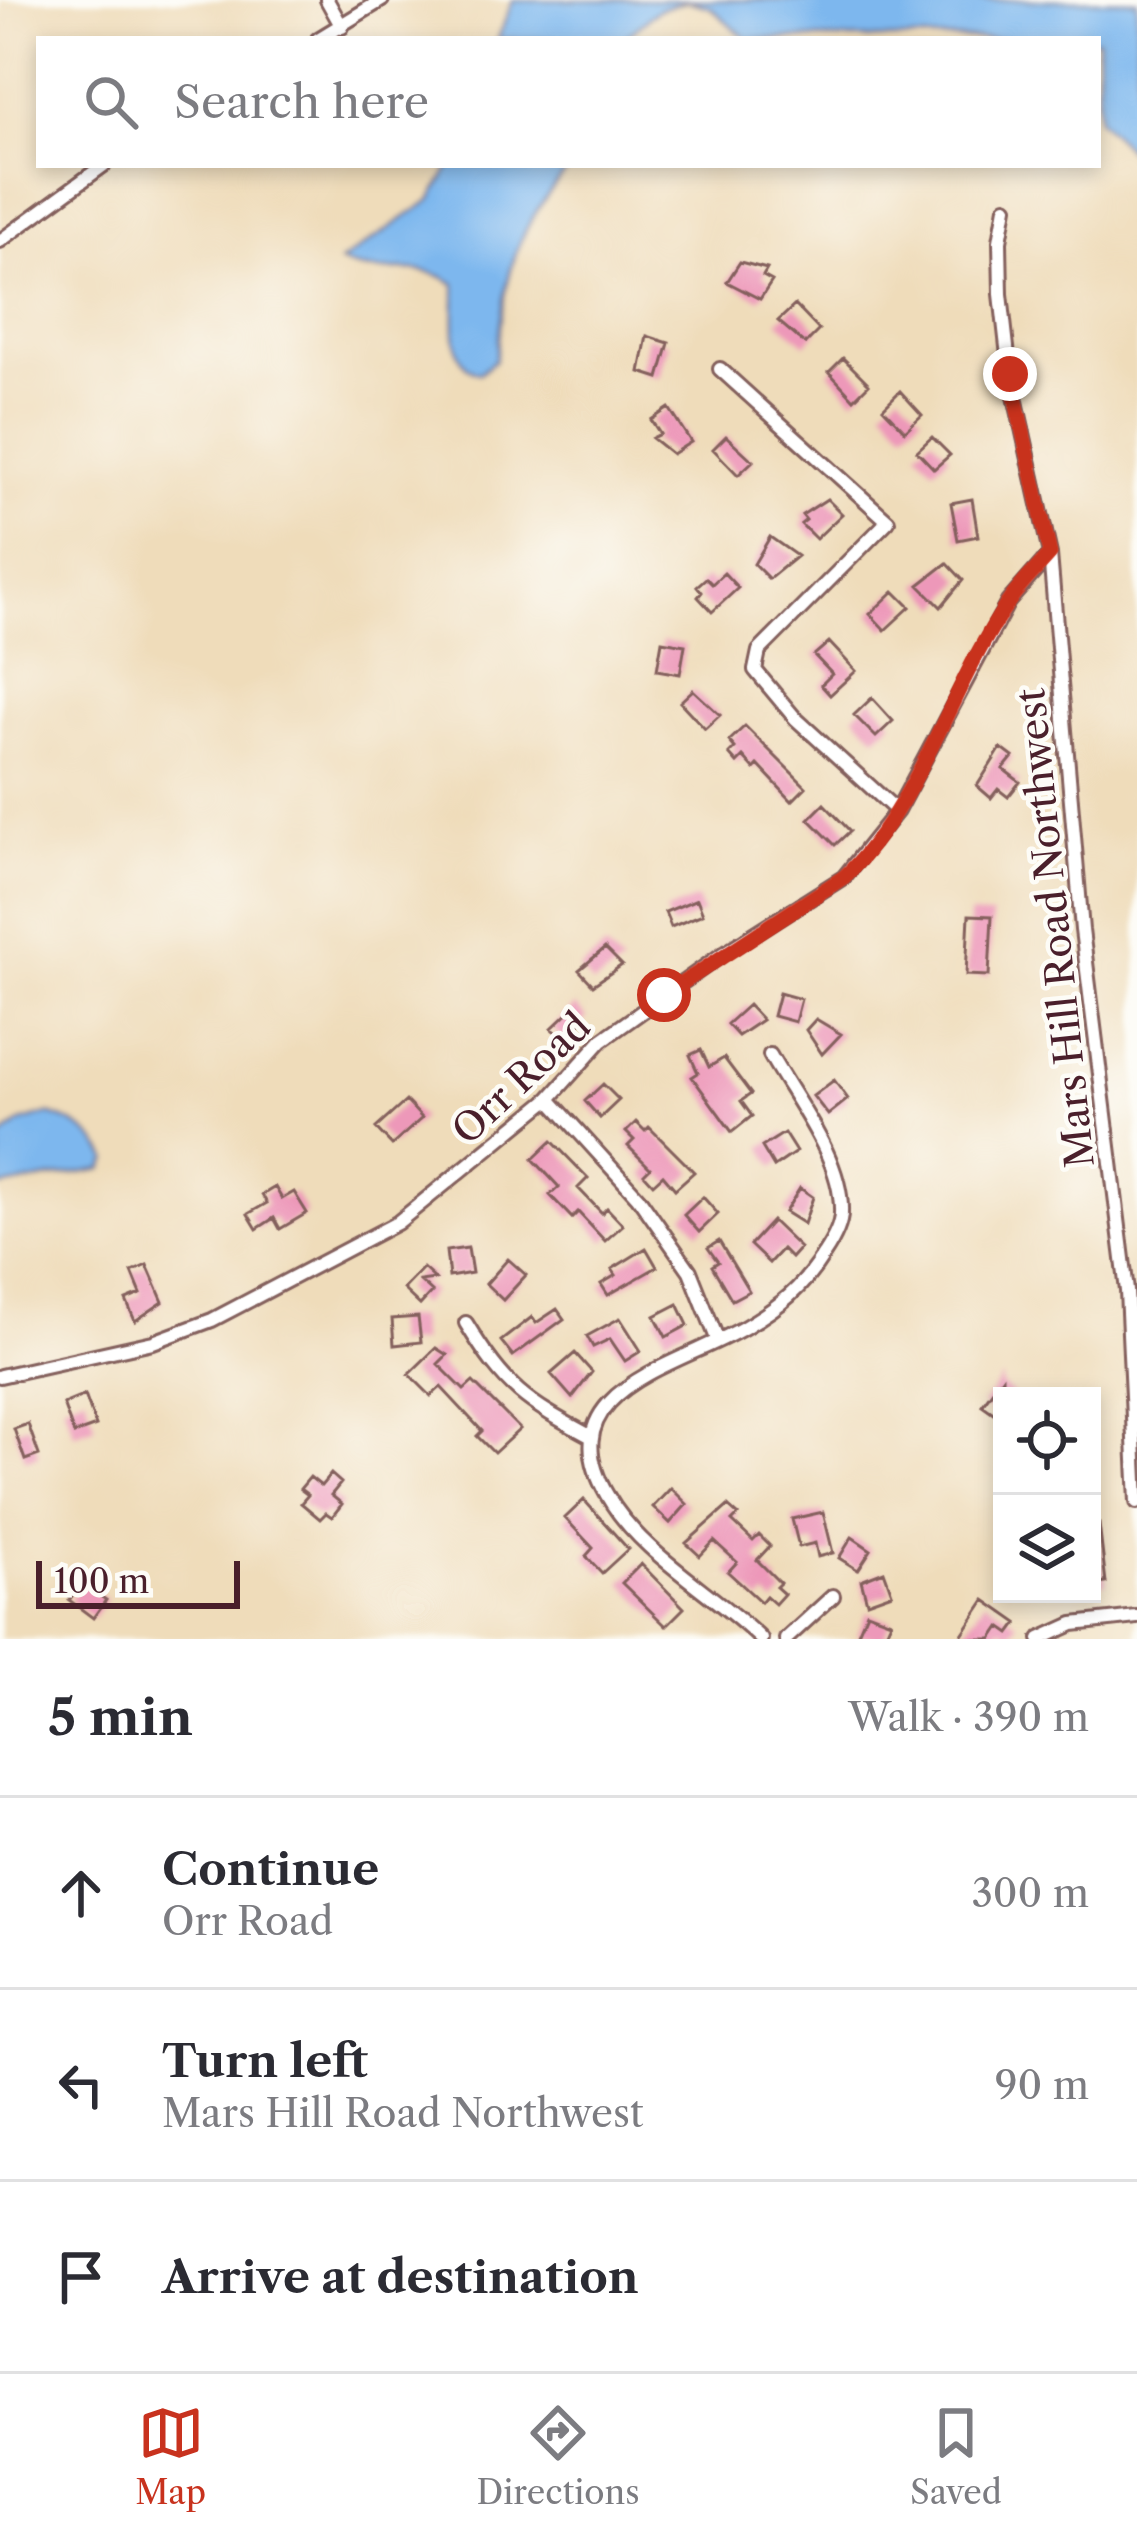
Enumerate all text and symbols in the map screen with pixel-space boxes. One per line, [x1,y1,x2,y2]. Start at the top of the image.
search box [36,36,1101,168]
icon: search [78,69,144,135]
text: Search here [174,74,429,130]
route end [983,347,1037,401]
street label: Mars Hill Road Northwest [1006,686,1104,1170]
route start [637,968,691,1022]
street label: Orr Road [442,1002,600,1154]
map controls [993,1387,1101,1603]
button: locate [993,1387,1101,1495]
button: layers [993,1495,1101,1603]
scale bar [36,1555,240,1608]
text: 100 m [54,1561,149,1602]
text: 5 min [48,1686,193,1748]
text: Walk · 390 m [848,1693,1089,1741]
text: Continue [162,1841,379,1897]
icon: ahead [48,1860,114,1926]
text: 300 m [971,1869,1089,1917]
text: Orr Road [162,1897,333,1945]
text: Turn left [162,2033,368,2089]
icon: left [48,2052,114,2118]
text: 90 m [995,2061,1089,2109]
text: Mars Hill Road Northwest [162,2089,643,2137]
icon: arrive [48,2244,114,2310]
text: Arrive at destination [162,2249,639,2305]
tab: Map [135,2400,206,2513]
tab: Directions [477,2400,640,2513]
tab: Saved [910,2400,1002,2513]

